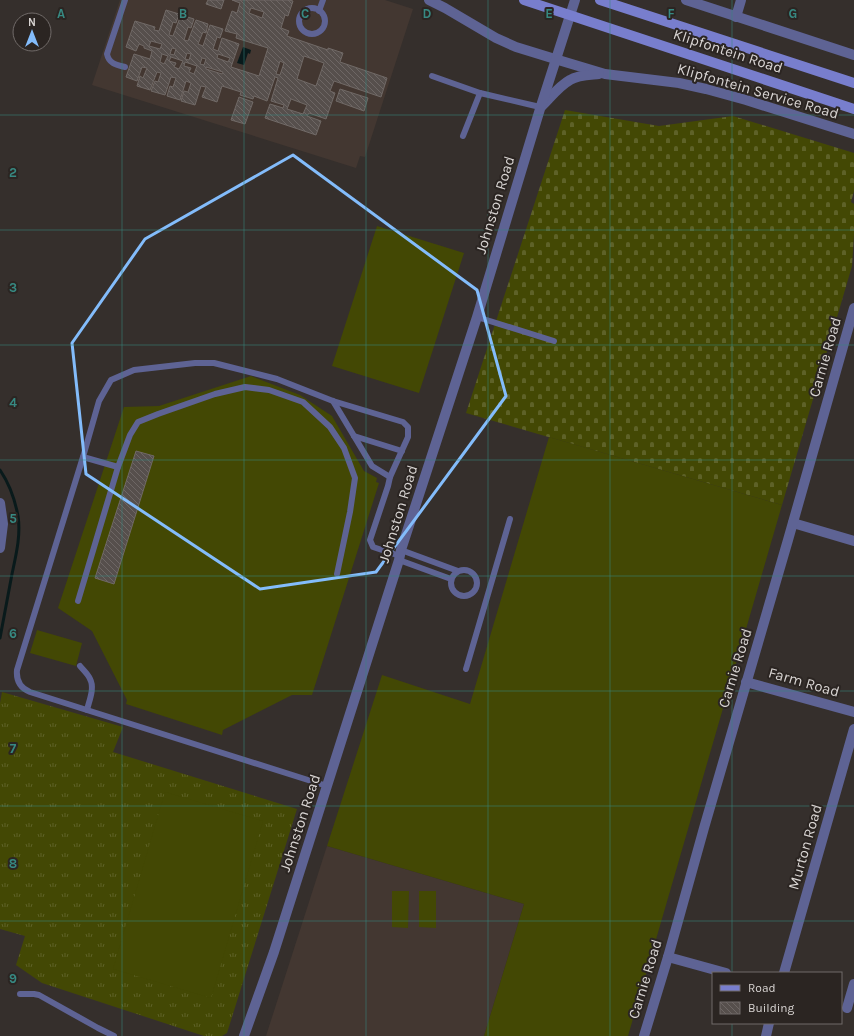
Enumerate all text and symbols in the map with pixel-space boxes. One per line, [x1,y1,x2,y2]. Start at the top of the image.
text: A [57,6,65,21]
text: B [179,6,187,21]
text: C [301,6,309,21]
text: D [423,6,432,21]
text: E [545,6,553,21]
text: F [667,6,675,21]
text: G [789,6,797,21]
north arrow [12,12,52,52]
text: N [28,16,36,29]
street label: Klipfontein Road [671,25,785,77]
street label: Klipfontein Service Road [675,59,841,123]
street label: Johnston Road [472,154,518,256]
text: 2 [9,165,17,180]
text: 3 [9,280,17,295]
street label: Carnie Road [805,315,845,399]
text: 4 [9,395,17,410]
street label: Johnston Road [375,463,421,565]
text: 5 [9,511,17,526]
text: 6 [9,626,17,641]
street label: Carnie Road [714,626,756,710]
street label: Farm Road [766,663,842,701]
text: 7 [10,741,17,756]
street label: Johnston Road [276,772,324,874]
street label: Murton Road [784,802,826,892]
text: 8 [9,856,17,871]
street label: Carnie Road [624,937,666,1021]
text: 9 [9,971,17,986]
legend [712,972,842,1024]
text: Road [748,981,776,995]
text: Building [748,1001,795,1015]

